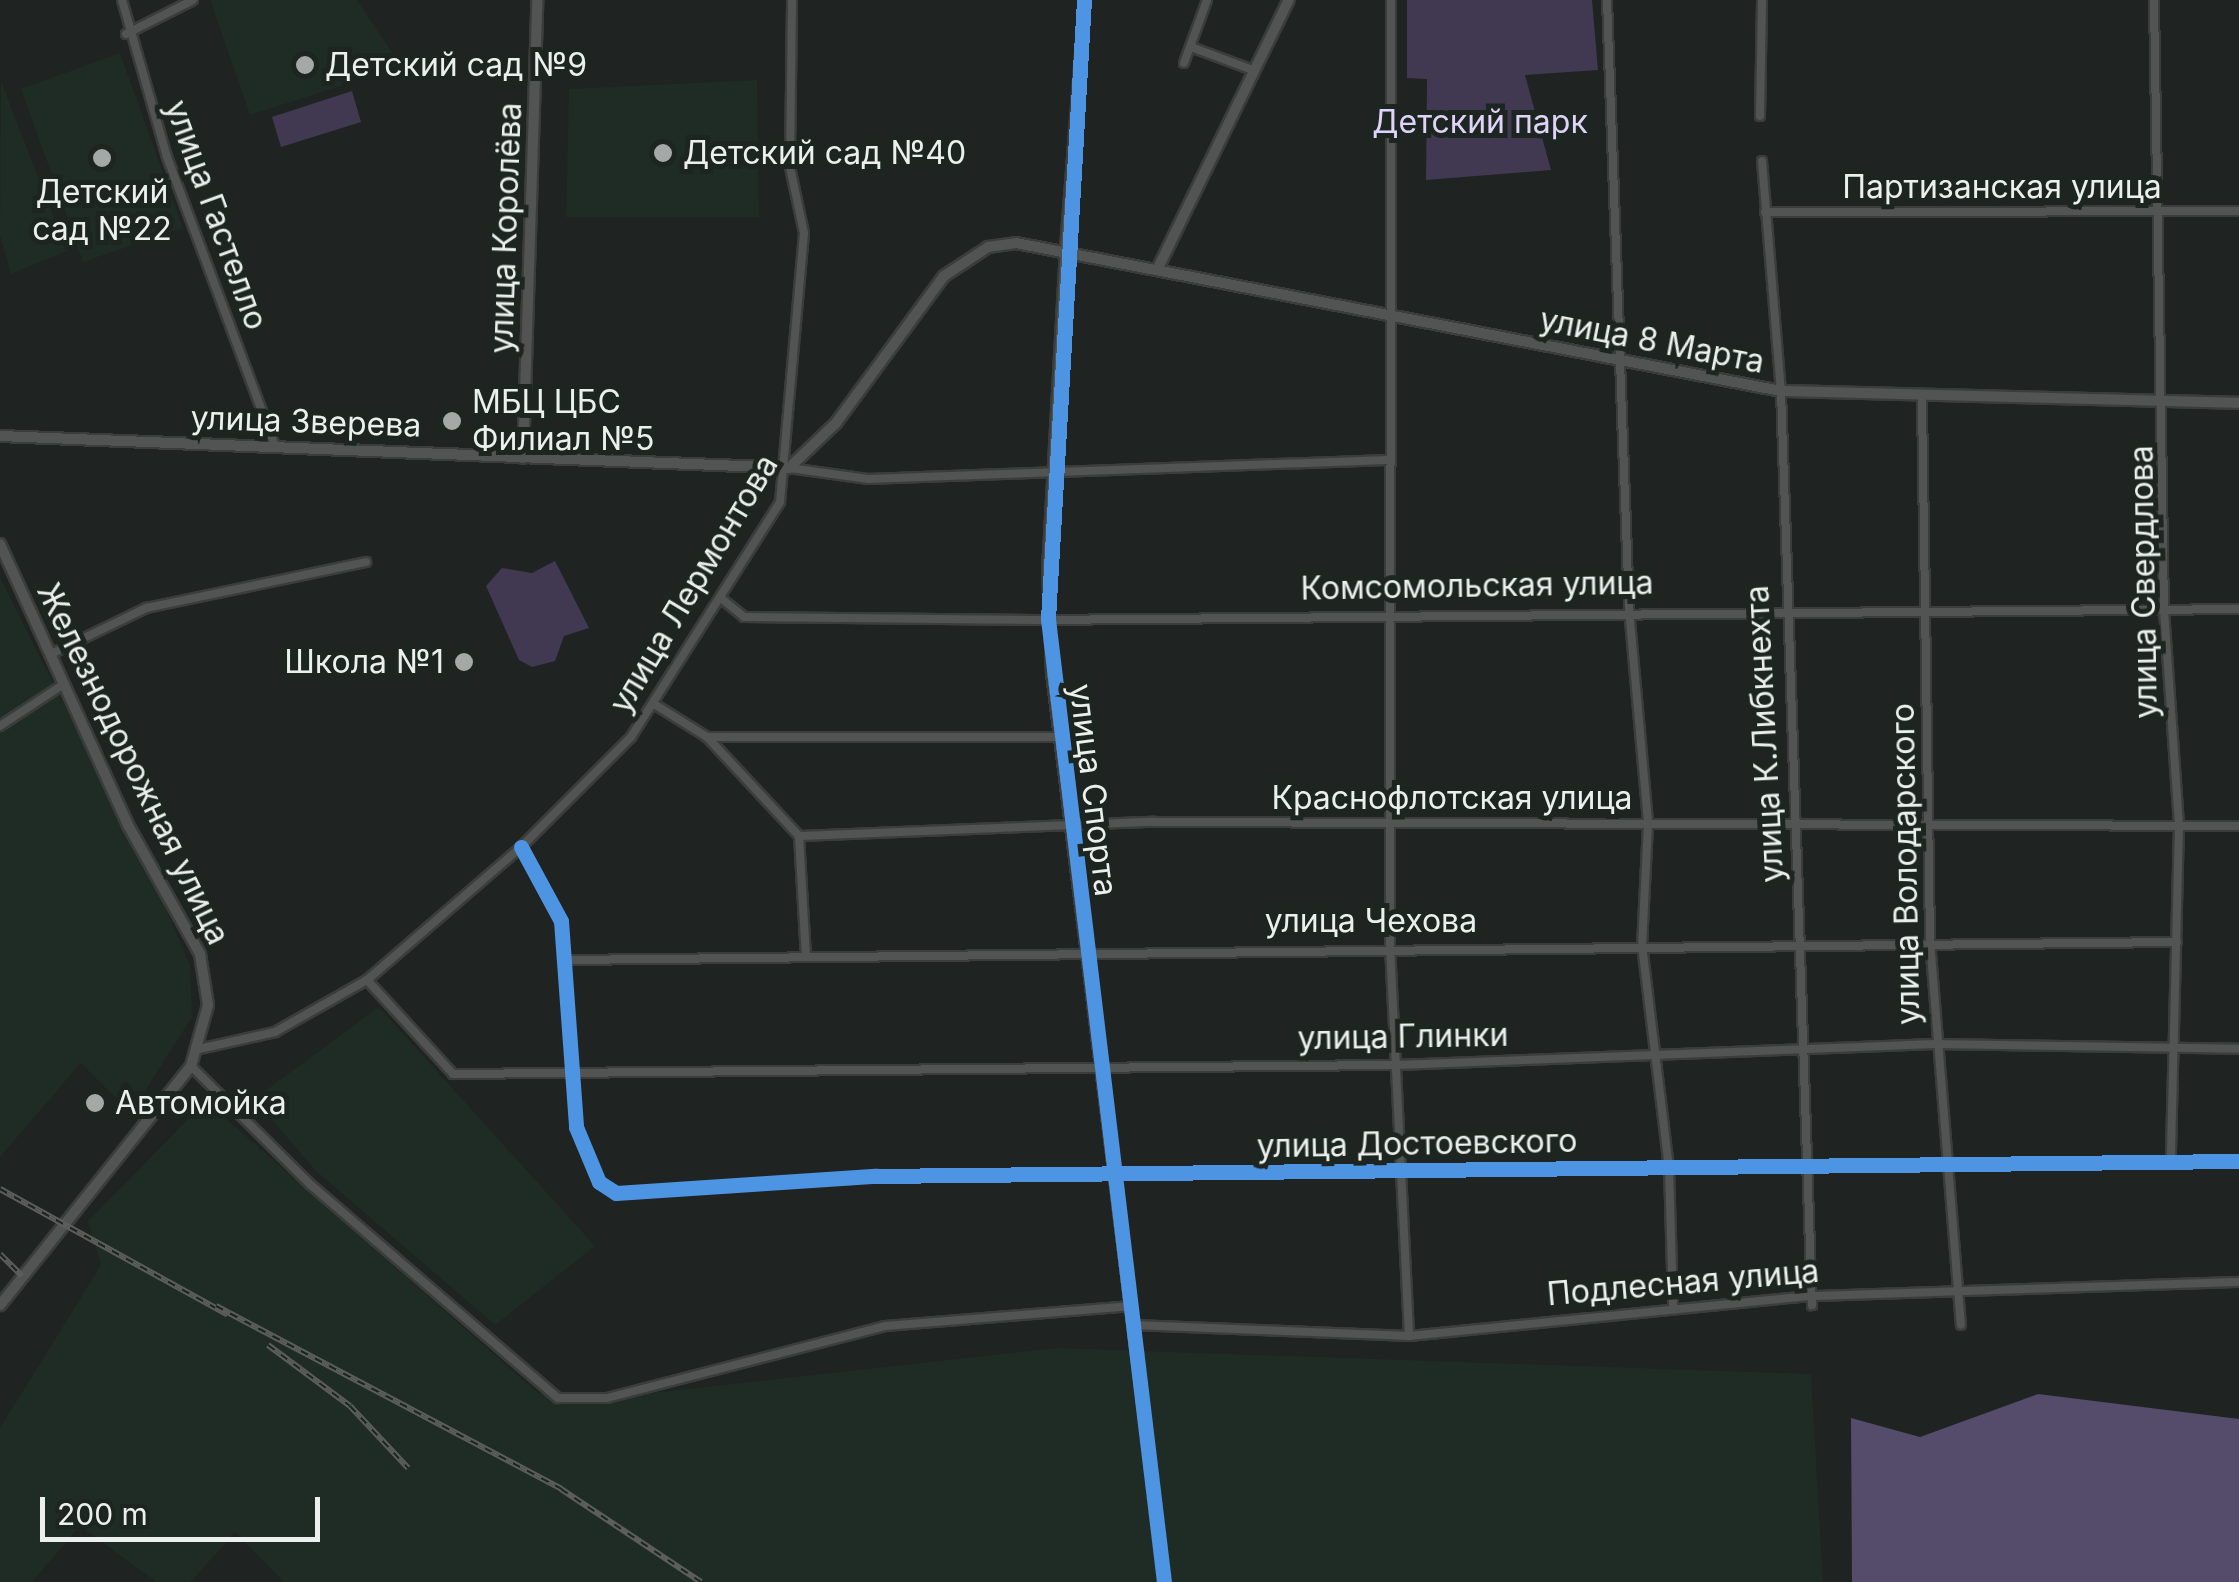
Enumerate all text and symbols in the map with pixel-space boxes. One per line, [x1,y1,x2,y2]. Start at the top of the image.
place label: Детский сад №9 [325,46,587,84]
marker: Детский сад №9 [294,54,316,76]
street label: улица Гастелло [157,95,275,335]
street label: улица Королёва [482,102,530,354]
park label: Детский парк [1372,103,1588,141]
place label: Детский сад №40 [683,134,966,172]
marker: Детский сад №40 [652,142,674,164]
marker: Детский сад №22 [91,147,113,169]
street label: Партизанская улица [1842,168,2162,206]
place label: Детский сад №22 [32,174,172,249]
street label: улица 8 Марта [1536,300,1768,382]
place label: МБЦ ЦБС Филиал №5 [472,384,655,459]
street label: улица Зверева [190,399,422,445]
marker: МБЦ ЦБС Филиал №5 [441,410,463,432]
street label: улица Свердлова [2122,445,2166,719]
street label: улица Лермонтова [602,448,786,720]
street label: Комсомольская улица [1300,564,1654,608]
street label: Железнодорожная улица [29,577,237,951]
street label: улица К.Либкнехта [1738,584,1792,884]
place label: Школа №1 [284,643,444,681]
marker: Школа №1 [453,651,475,673]
street label: улица Спорта [1061,682,1125,898]
street label: улица Володарского [1884,703,1928,1025]
street label: Краснофлотская улица [1271,779,1633,817]
street label: улица Чехова [1265,902,1477,940]
street label: улица Глинки [1297,1016,1509,1058]
place label: Автомойка [115,1084,287,1122]
marker: Автомойка [84,1092,106,1114]
street label: улица Достоевского [1256,1122,1578,1166]
street label: Подлесная улица [1545,1252,1821,1314]
scale bar [45,1477,325,1539]
text: 200 m [57,1496,148,1532]

